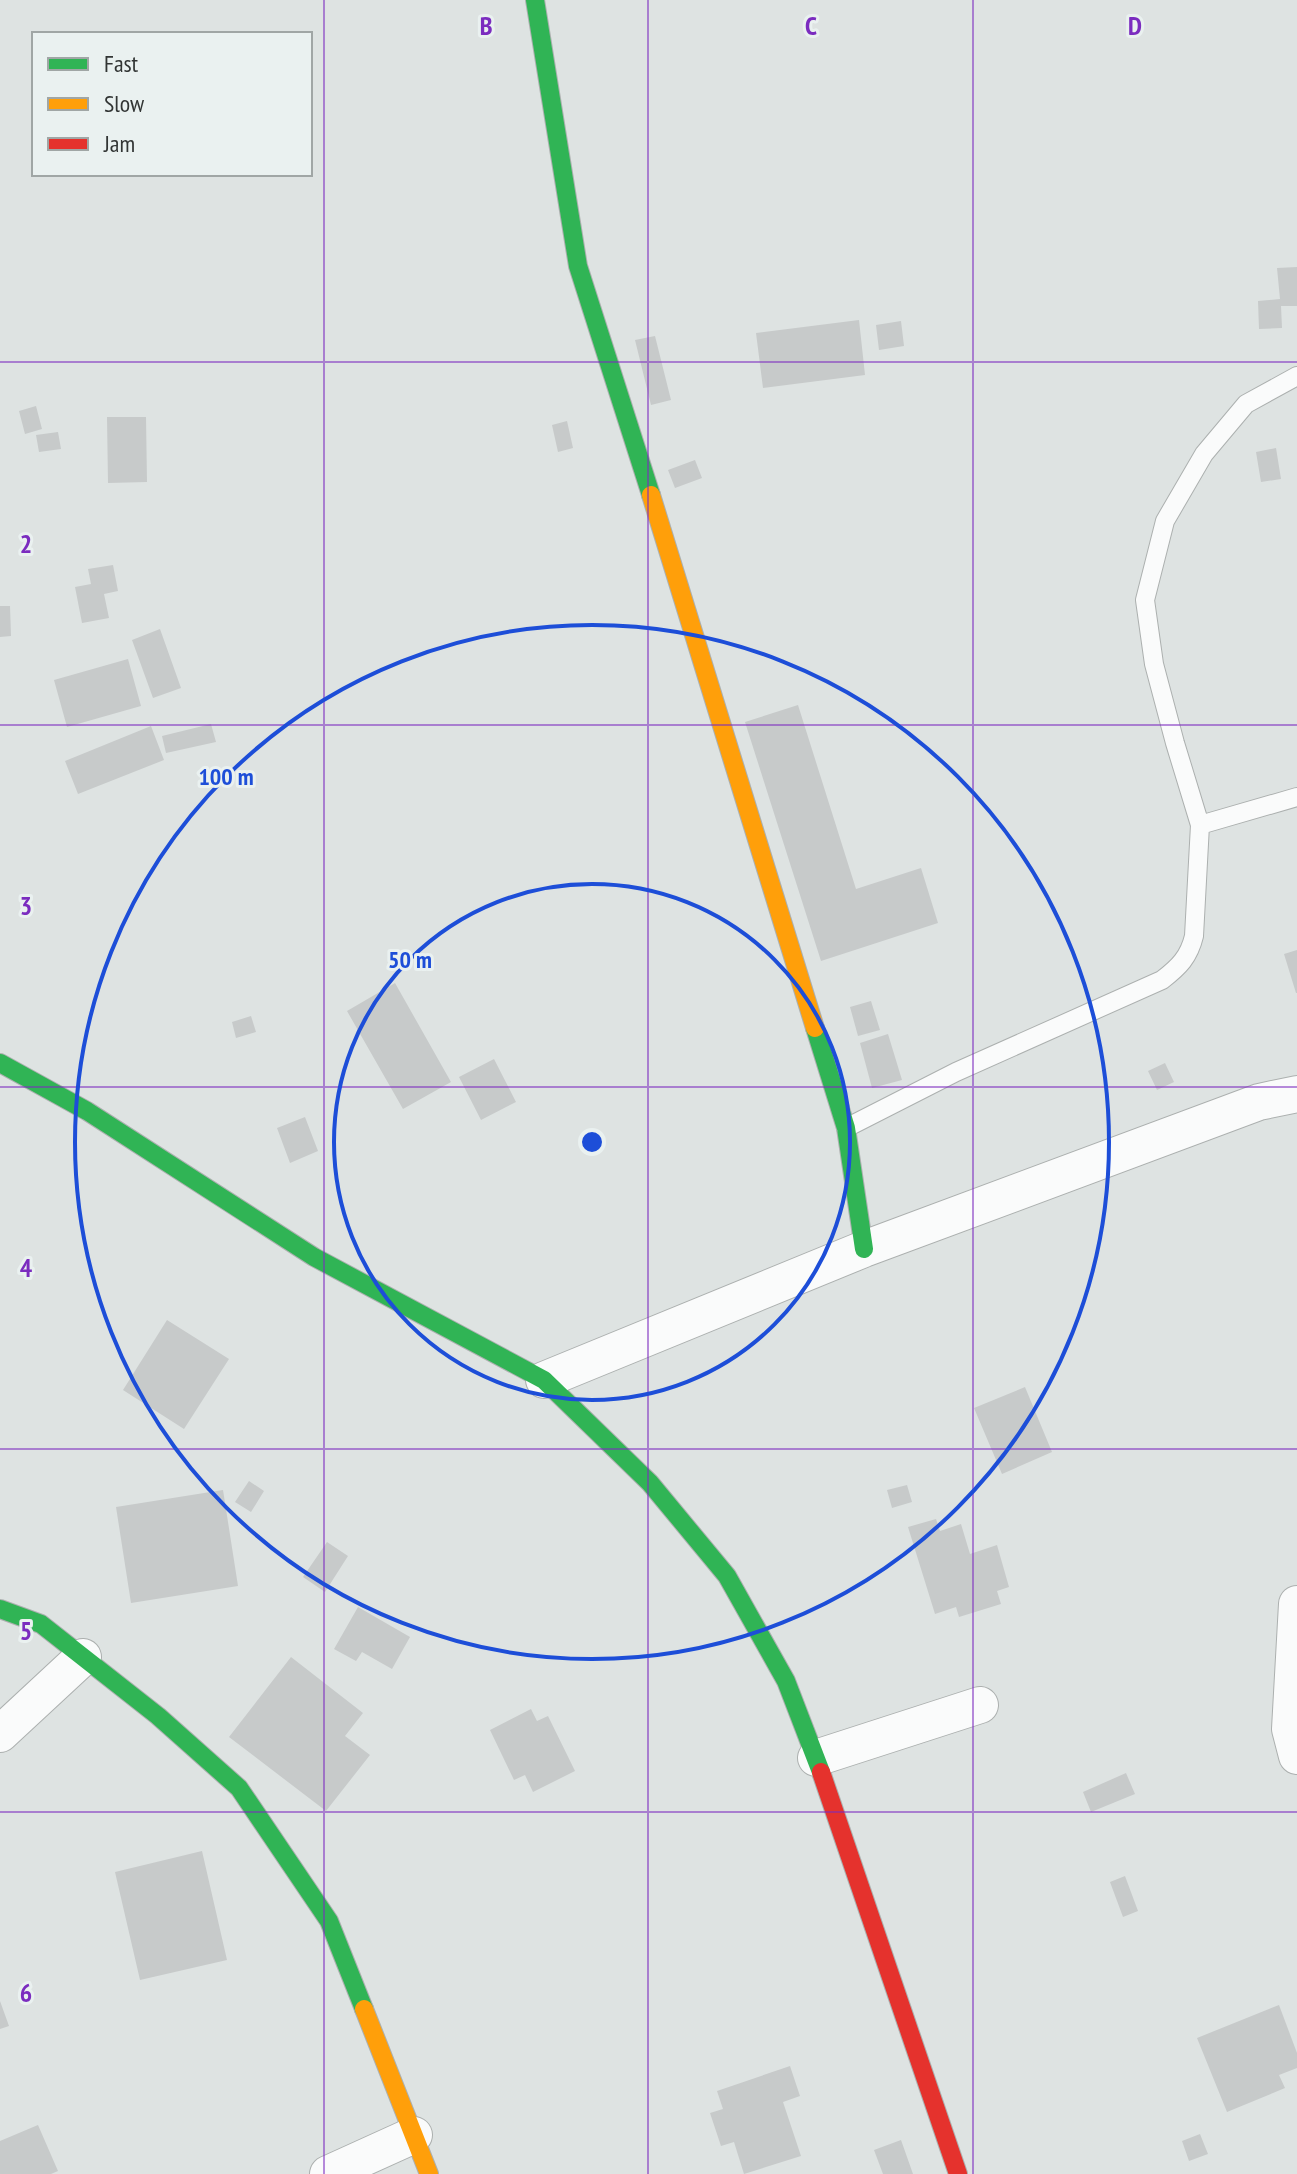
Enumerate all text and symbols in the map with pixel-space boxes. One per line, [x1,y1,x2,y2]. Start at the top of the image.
text: B [480,9,493,42]
text: C [805,9,817,42]
text: D [1128,9,1142,42]
legend [32,32,312,176]
text: Fast [104,48,139,79]
text: Slow [104,88,145,119]
text: Jam [103,128,135,159]
text: 2 [20,527,32,560]
text: 100 m [198,761,254,792]
text: 3 [20,889,32,922]
text: 50 m [388,944,432,975]
centre of rings [578,1128,606,1156]
text: 4 [20,1251,33,1284]
text: 5 [20,1614,32,1647]
text: 6 [20,1976,32,2009]

